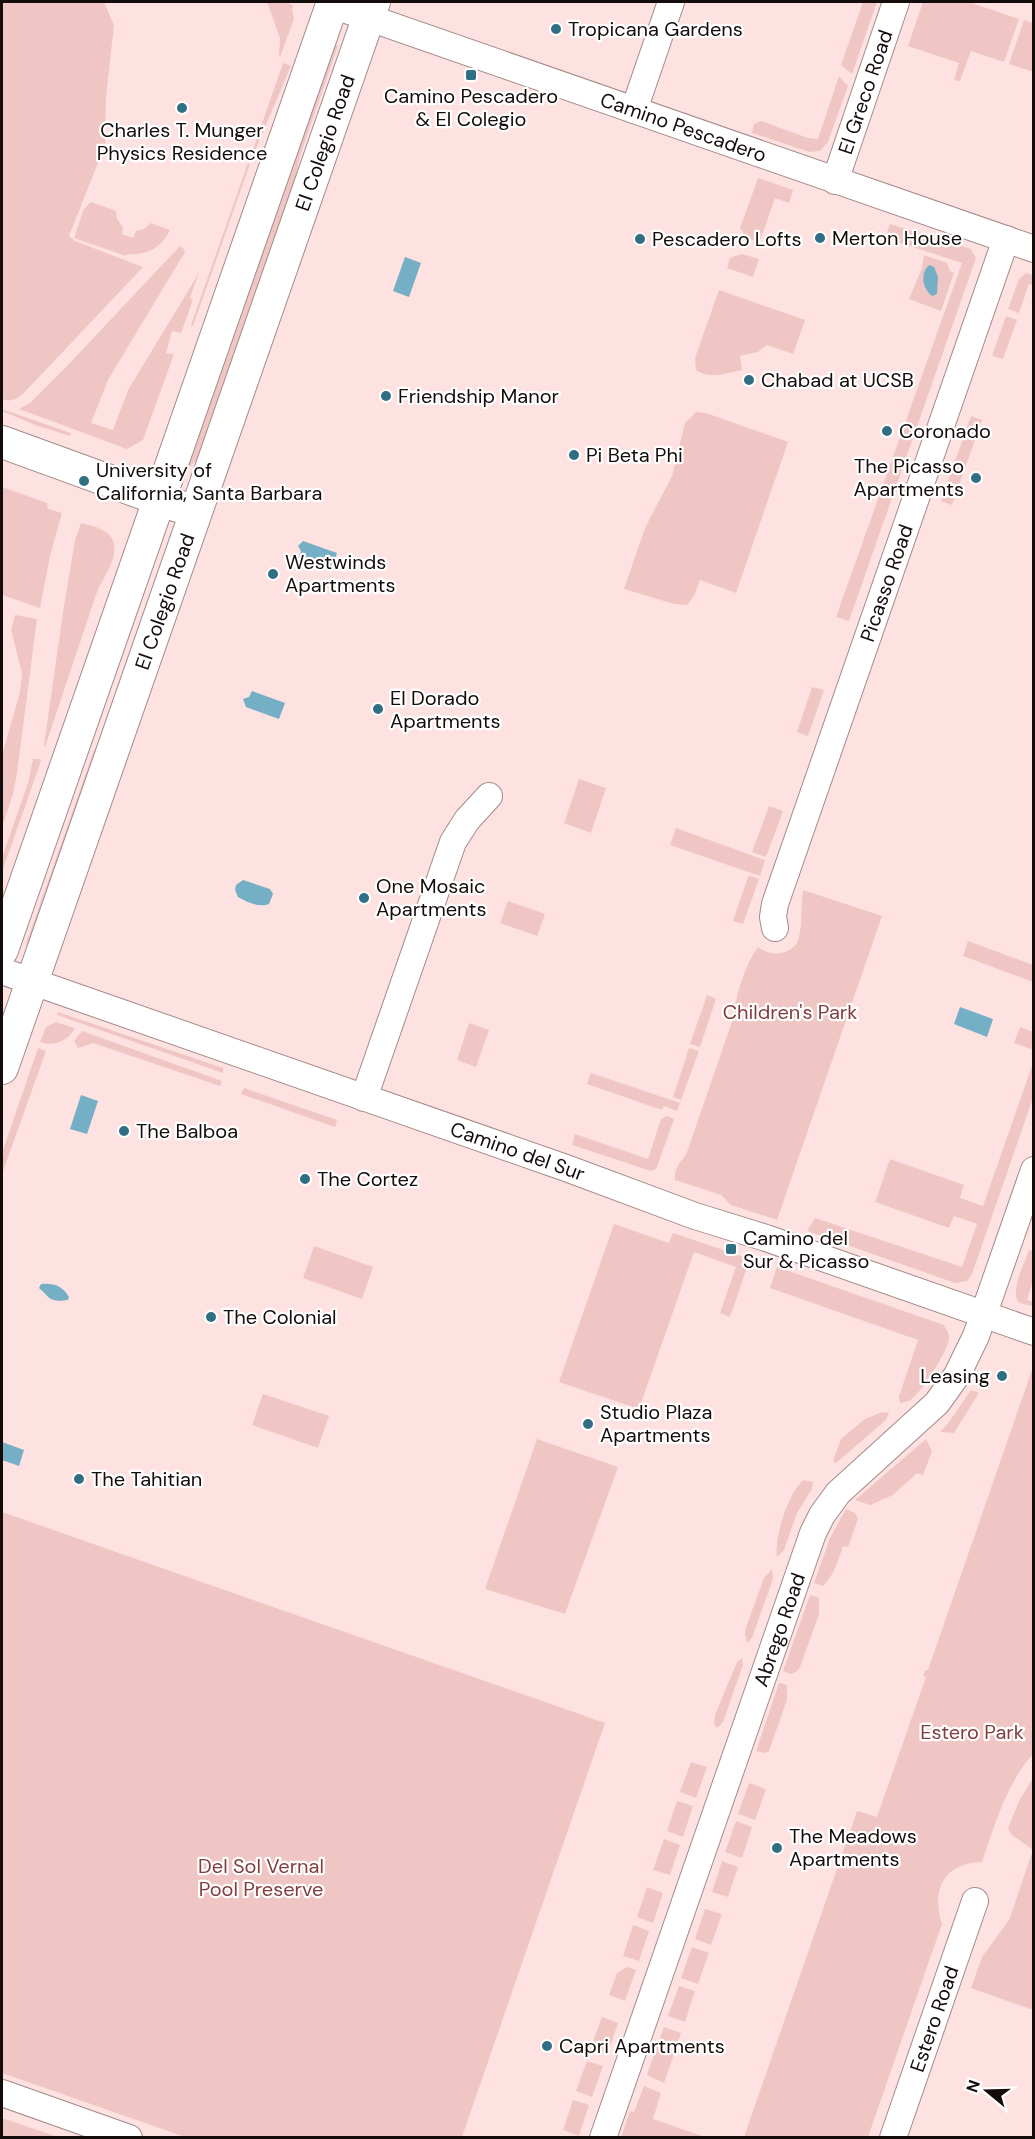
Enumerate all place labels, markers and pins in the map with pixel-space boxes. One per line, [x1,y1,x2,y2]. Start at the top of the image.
place label: Tropicana Gardens [568,16,743,42]
marker: Tropicana Gardens [549,22,563,36]
marker: Camino Pescadero & El Colegio [464,68,478,82]
place label: Camino Pescadero & El Colegio [384,83,558,132]
marker: Charles T. Munger Physics Residence [175,101,189,115]
place label: Charles T. Munger Physics Residence [97,117,267,166]
place label: Merton House [832,225,962,251]
place label: Pescadero Lofts [652,226,802,252]
marker: Merton House [813,231,827,245]
marker: Pescadero Lofts [633,232,647,246]
place label: Chabad at UCSB [761,367,914,393]
marker: Chabad at UCSB [742,373,756,387]
place label: Friendship Manor [398,383,559,409]
marker: Friendship Manor [379,389,393,403]
place label: Coronado [899,418,991,444]
marker: Coronado [880,424,894,438]
place label: Pi Beta Phi [586,442,683,468]
marker: Pi Beta Phi [567,448,581,462]
place label: The Picasso Apartments [854,453,964,502]
place label: University of California, Santa Barbara [96,457,322,506]
marker: The Picasso Apartments [969,471,983,485]
marker: University of California, Santa Barbara [77,474,91,488]
place label: Westwinds Apartments [285,549,395,598]
marker: Westwinds Apartments [266,567,280,581]
place label: El Dorado Apartments [390,685,500,734]
marker: El Dorado Apartments [371,702,385,716]
place label: One Mosaic Apartments [376,873,486,922]
marker: One Mosaic Apartments [357,891,371,905]
place label: The Balboa [136,1118,238,1144]
marker: The Balboa [117,1124,131,1138]
place label: The Cortez [317,1166,418,1192]
marker: The Cortez [298,1172,312,1186]
place label: Camino del Sur & Picasso [743,1225,869,1274]
marker: Camino del Sur & Picasso [724,1242,738,1256]
place label: The Colonial [223,1304,337,1330]
marker: The Colonial [204,1310,218,1324]
place label: Leasing [920,1363,990,1389]
marker: Leasing [995,1369,1009,1383]
place label: Studio Plaza Apartments [600,1399,712,1448]
marker: Studio Plaza Apartments [581,1417,595,1431]
place label: The Tahitian [91,1466,202,1492]
marker: The Tahitian [72,1472,86,1486]
place label: The Meadows Apartments [789,1823,917,1872]
marker: The Meadows Apartments [770,1841,784,1855]
place label: Capri Apartments [559,2033,725,2059]
marker: Capri Apartments [540,2039,554,2053]

